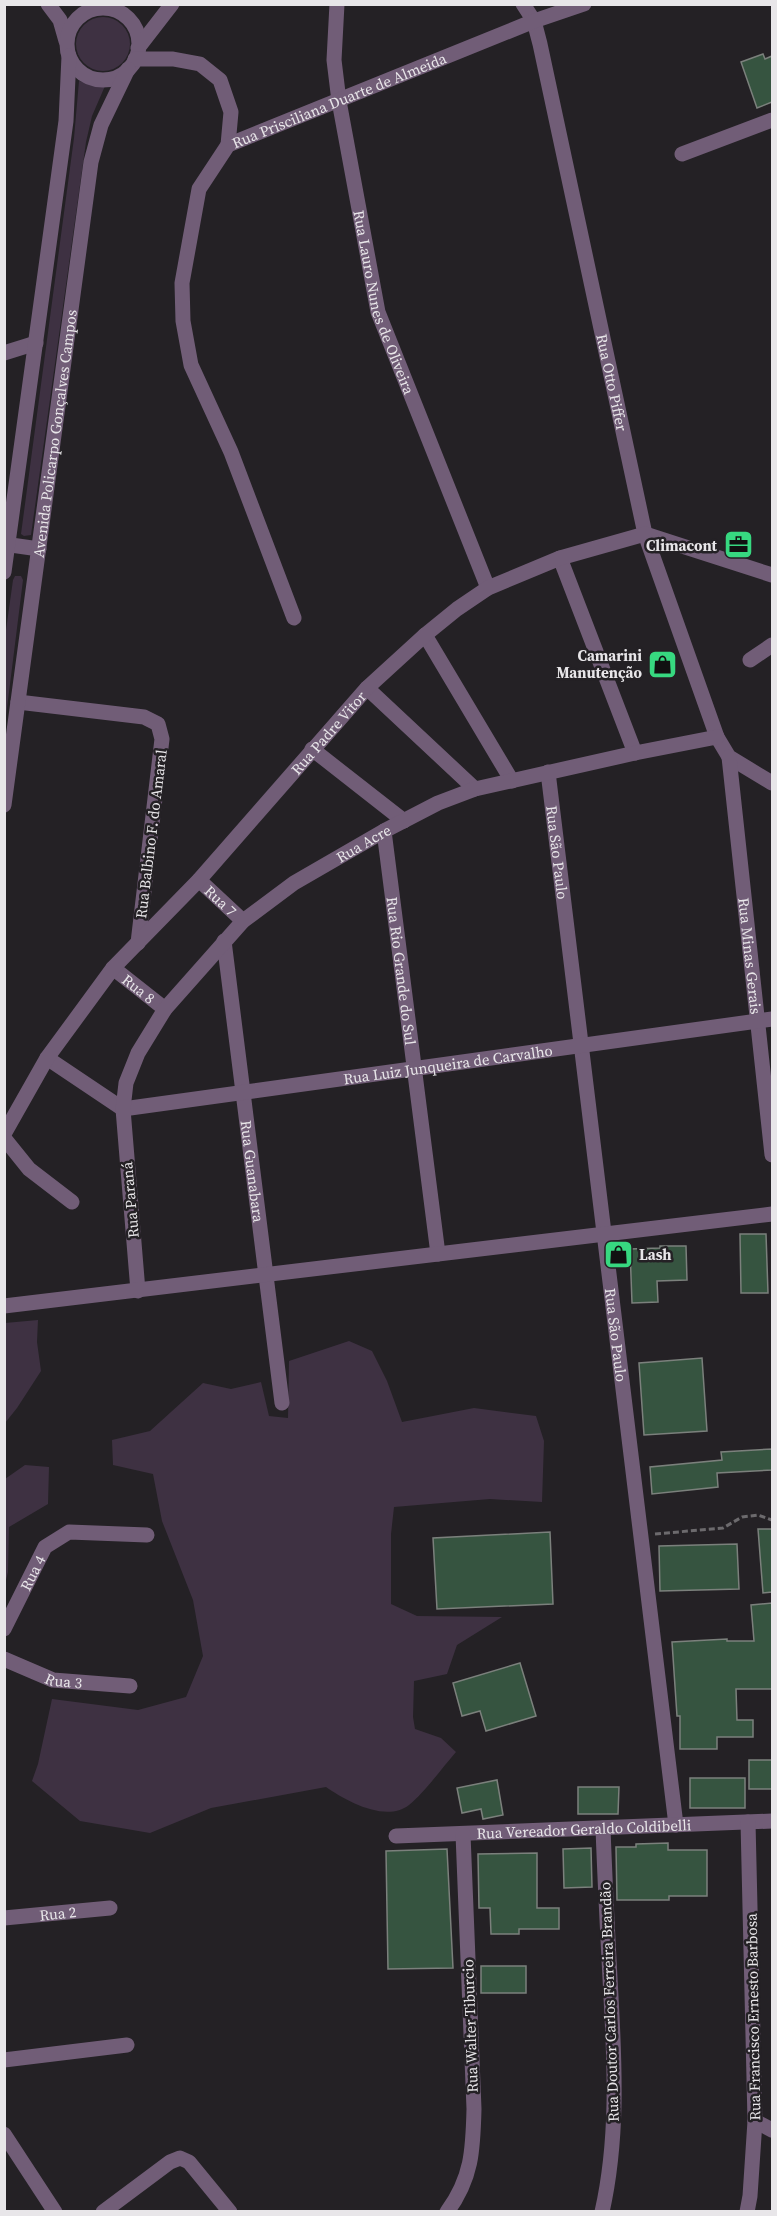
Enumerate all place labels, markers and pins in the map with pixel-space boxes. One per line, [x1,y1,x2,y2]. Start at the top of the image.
office icon: Climacont [722,529,754,561]
place label: Climacont [646,535,718,556]
place label: Camarini Manutenção [556,645,643,683]
shop icon: Camarini Manutenção [647,648,679,680]
shop icon: Lash [602,1238,634,1270]
place label: Lash [639,1244,672,1265]

